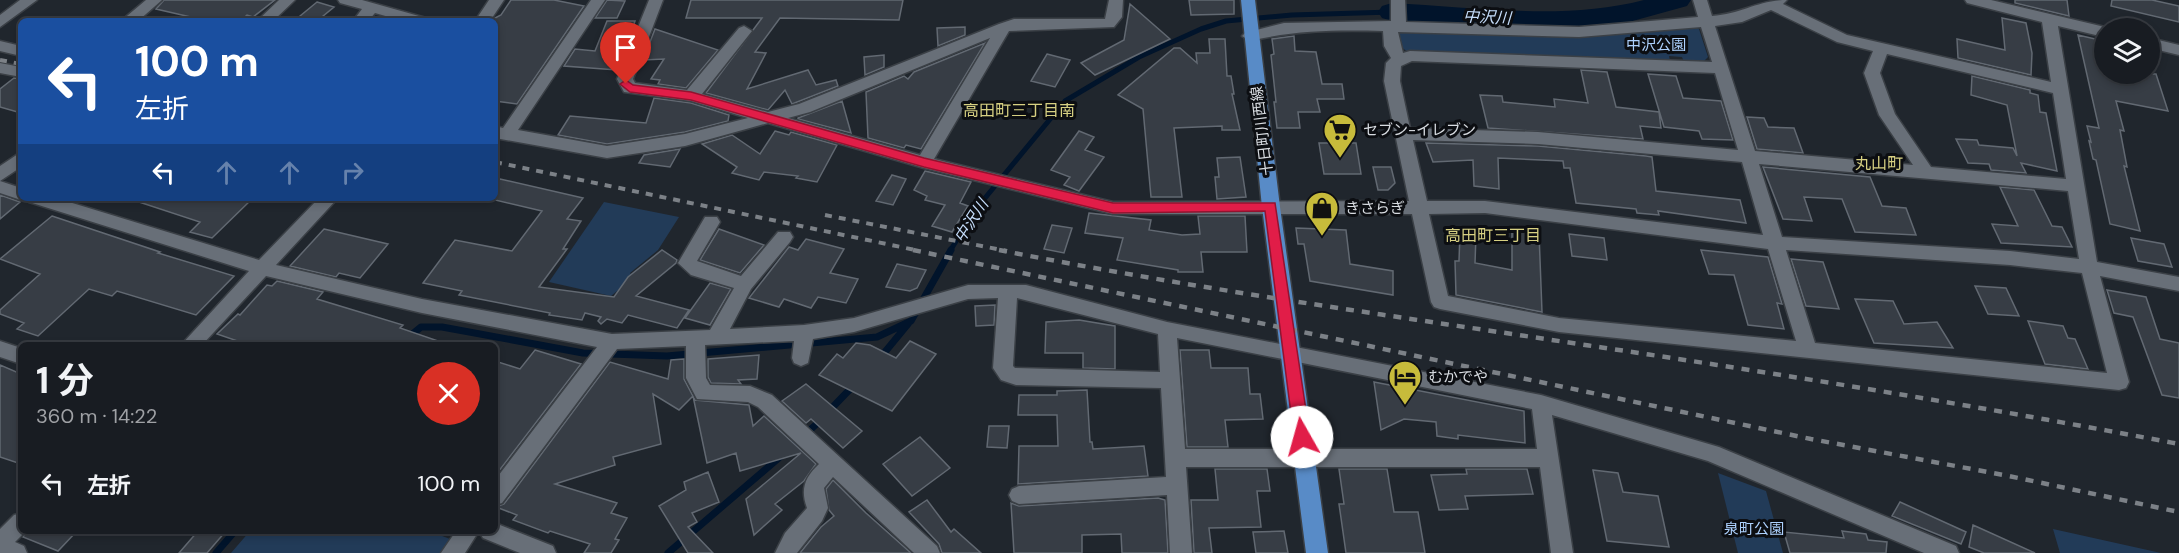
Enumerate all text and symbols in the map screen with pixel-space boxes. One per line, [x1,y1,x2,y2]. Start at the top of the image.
water label: 中沢川 [1462,5,1514,29]
map controls [2094,18,2160,84]
button: layers [2094,18,2160,84]
pin [600,22,651,84]
icon: arrive [609,31,642,64]
text: 100 m [135,34,259,89]
park label: 中沢公園 [1626,35,1686,55]
icon: left [36,42,114,120]
street label: 十日町川西線 [1247,85,1277,177]
text: 左折 [135,91,189,126]
district label: 高田町三丁目南 [963,100,1075,121]
supermarket icon: セブン-イレブン [1322,112,1358,159]
place label: セブン-イレブン [1363,120,1476,140]
district label: 丸山町 [1855,153,1903,174]
icon: left [147,156,180,189]
icon: ahead [210,156,243,189]
icon: ahead [273,156,306,189]
icon: right [336,156,369,189]
shop icon: きさらぎ [1304,190,1340,237]
water label: 中沢川 [949,193,994,247]
place label: きさらぎ [1345,198,1405,218]
district label: 高田町三丁目 [1445,225,1541,246]
text: 1 分 [36,357,94,404]
hotel icon: むかでや [1387,359,1423,406]
button: close [417,362,480,425]
place label: むかでや [1428,367,1488,387]
text: 360 m · 14:22 [36,403,157,429]
position arrow [1270,405,1334,469]
icon: left [36,467,69,500]
text: 100 m [418,469,480,498]
text: 左折 [87,471,131,500]
park label: 泉町公園 [1724,519,1784,539]

